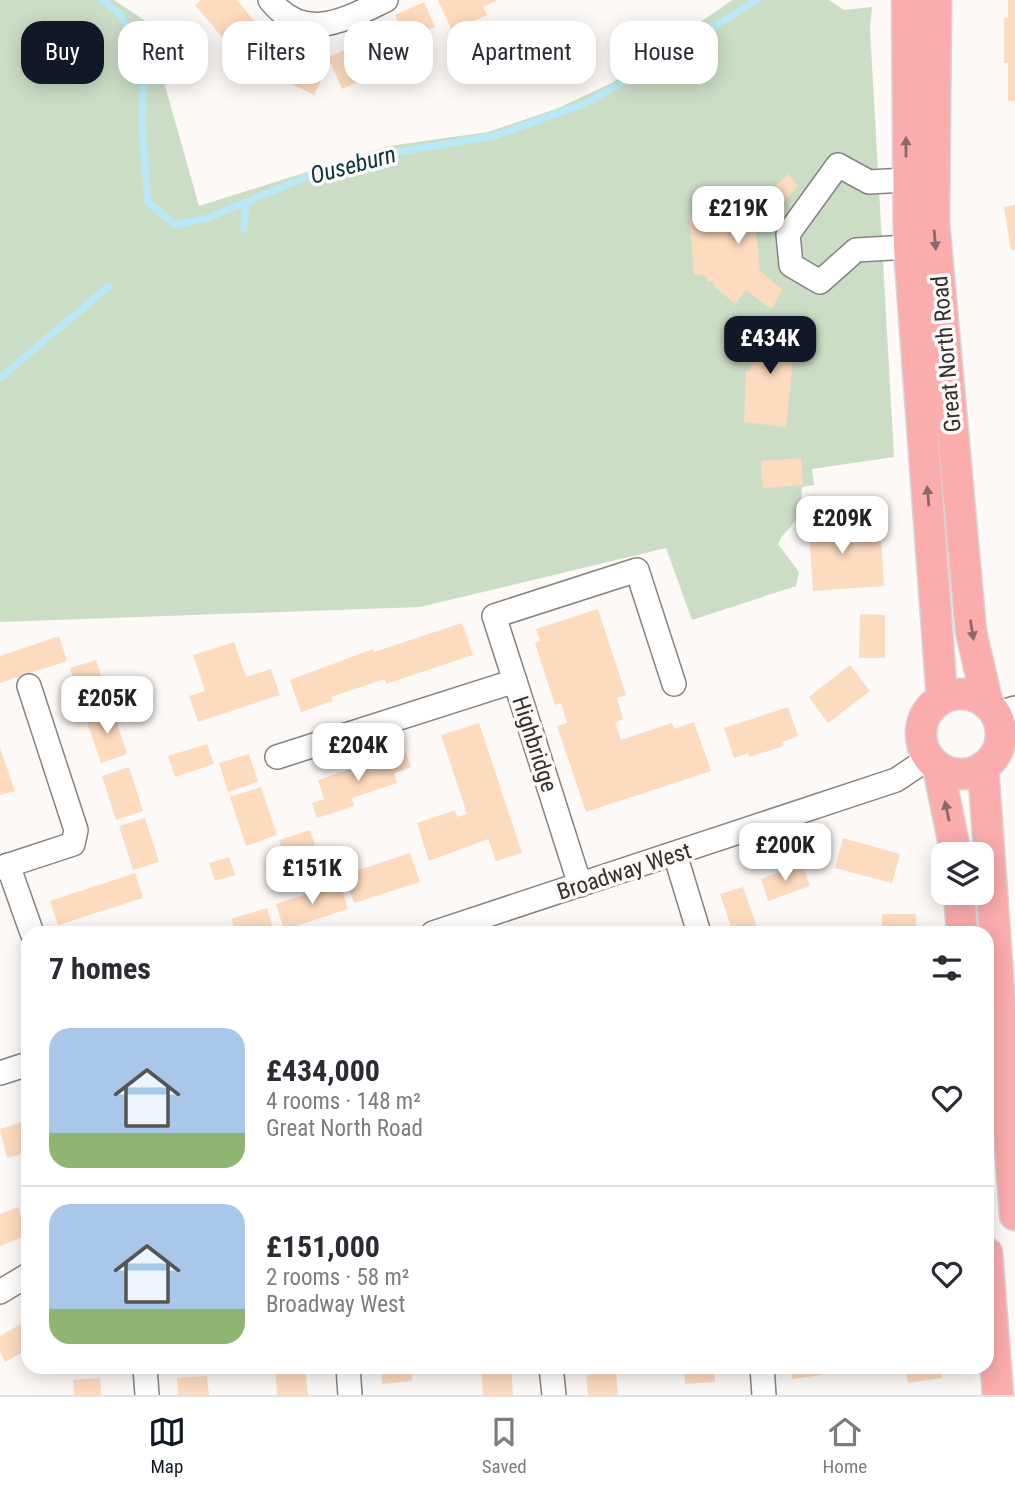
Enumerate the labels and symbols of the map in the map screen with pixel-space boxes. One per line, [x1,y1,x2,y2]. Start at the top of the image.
one-way arrow [900,136,912,158]
water label: Ouseburn [307,140,399,190]
pin: £219K [689,187,787,246]
one-way arrow [930,229,941,251]
street label: Great North Road [926,275,967,433]
pin: £434K [721,316,819,376]
one-way arrow [922,485,933,507]
pin: £209K [793,496,891,556]
one-way arrow [967,619,978,641]
pin: £205K [58,676,156,736]
street label: Highbridge [506,693,563,795]
pin: £204K [309,724,407,783]
one-way arrow [942,799,953,821]
pin: £200K [736,824,834,883]
street label: Broadway West [554,837,695,906]
pin: £151K [263,846,361,906]

